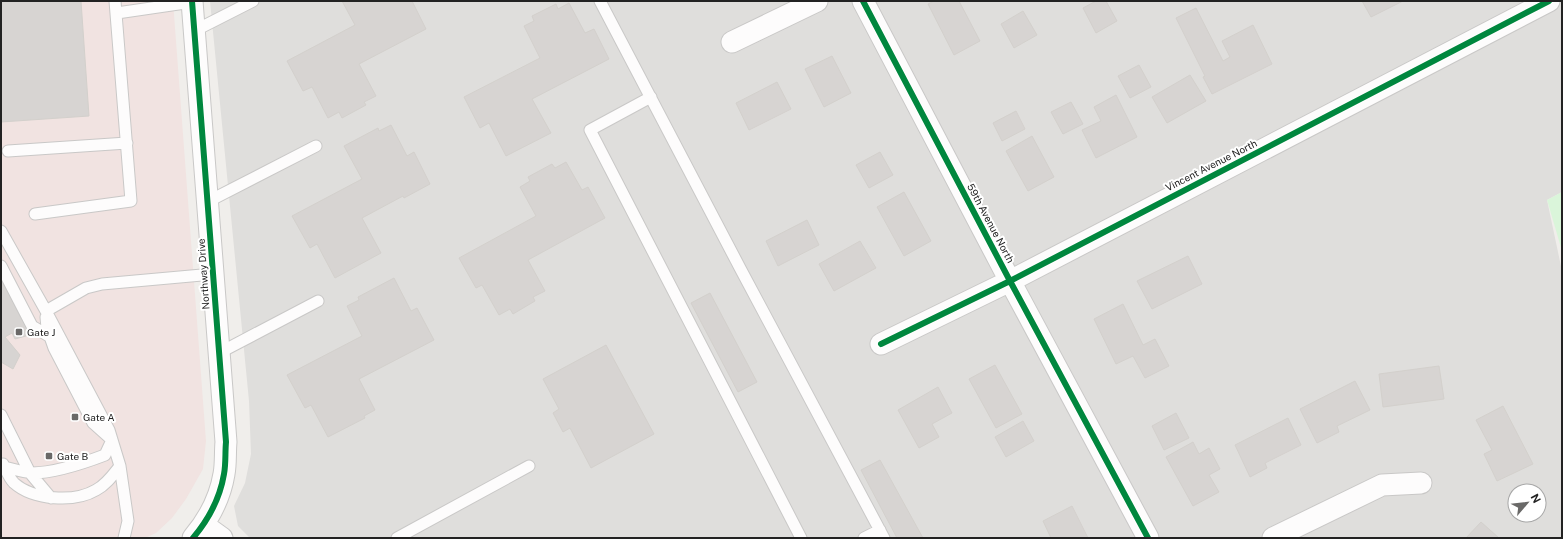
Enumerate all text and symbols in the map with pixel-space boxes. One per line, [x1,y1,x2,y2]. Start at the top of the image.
street label: Vincent Avenue North [1163,137,1259,193]
street label: 59th Avenue North [965,181,1017,265]
street label: Northway Drive [195,238,211,310]
place label: Gate J [27,326,55,338]
marker: Gate J [14,327,24,337]
place label: Gate A [83,411,115,423]
marker: Gate A [70,412,80,422]
place label: Gate B [57,450,88,462]
marker: Gate B [44,451,54,461]
north arrow [1507,483,1547,523]
text: N [1529,492,1543,505]

